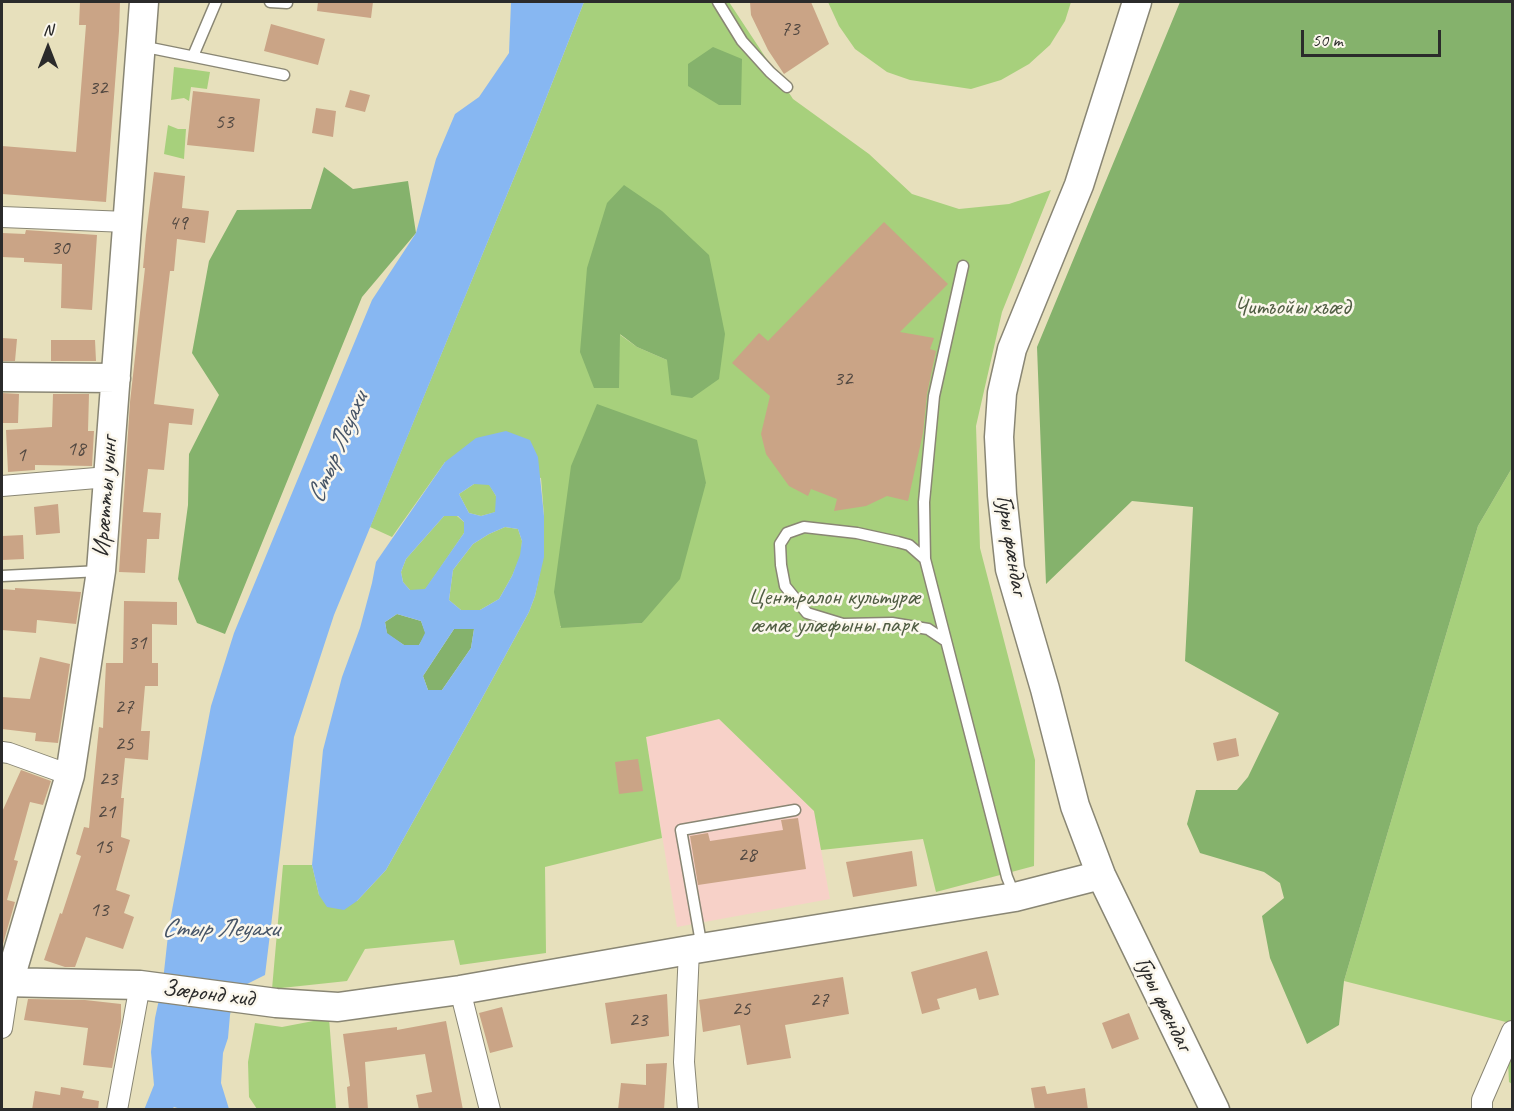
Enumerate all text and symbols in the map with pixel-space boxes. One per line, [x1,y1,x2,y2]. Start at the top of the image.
house number: 73 [781,16,799,42]
north arrow [18,18,78,78]
scale bar [1304,18,1444,56]
text: N [43,20,53,40]
text: 50 m [1312,29,1343,51]
house number: 32 [89,75,107,101]
house number: 53 [215,109,233,135]
house number: 49 [169,210,187,236]
house number: 30 [51,235,69,261]
park label: Читъойы хъæд [1234,294,1350,322]
house number: 32 [834,366,852,392]
water label: Стыр Леуахи [301,388,375,508]
house number: 18 [67,436,85,462]
street label: Ирæтты уынг [87,436,125,558]
house number: 1 [16,442,26,468]
street label: Гуры фӕндаг [989,493,1033,597]
park label: Централон культурæ æмæ улæфыны парк [748,584,920,640]
house number: 31 [128,630,146,656]
house number: 27 [115,694,133,720]
house number: 25 [115,731,133,757]
house number: 23 [99,766,117,792]
house number: 21 [97,799,115,825]
house number: 15 [94,834,112,860]
house number: 28 [738,842,756,868]
house number: 13 [90,897,108,923]
water label: Стыр Леуахи [161,913,279,945]
street label: Гуры фӕндаг [1128,952,1198,1056]
street label: Зæронд хид [160,974,256,1014]
house number: 27 [810,987,828,1013]
house number: 25 [732,996,750,1022]
house number: 23 [629,1007,647,1033]

